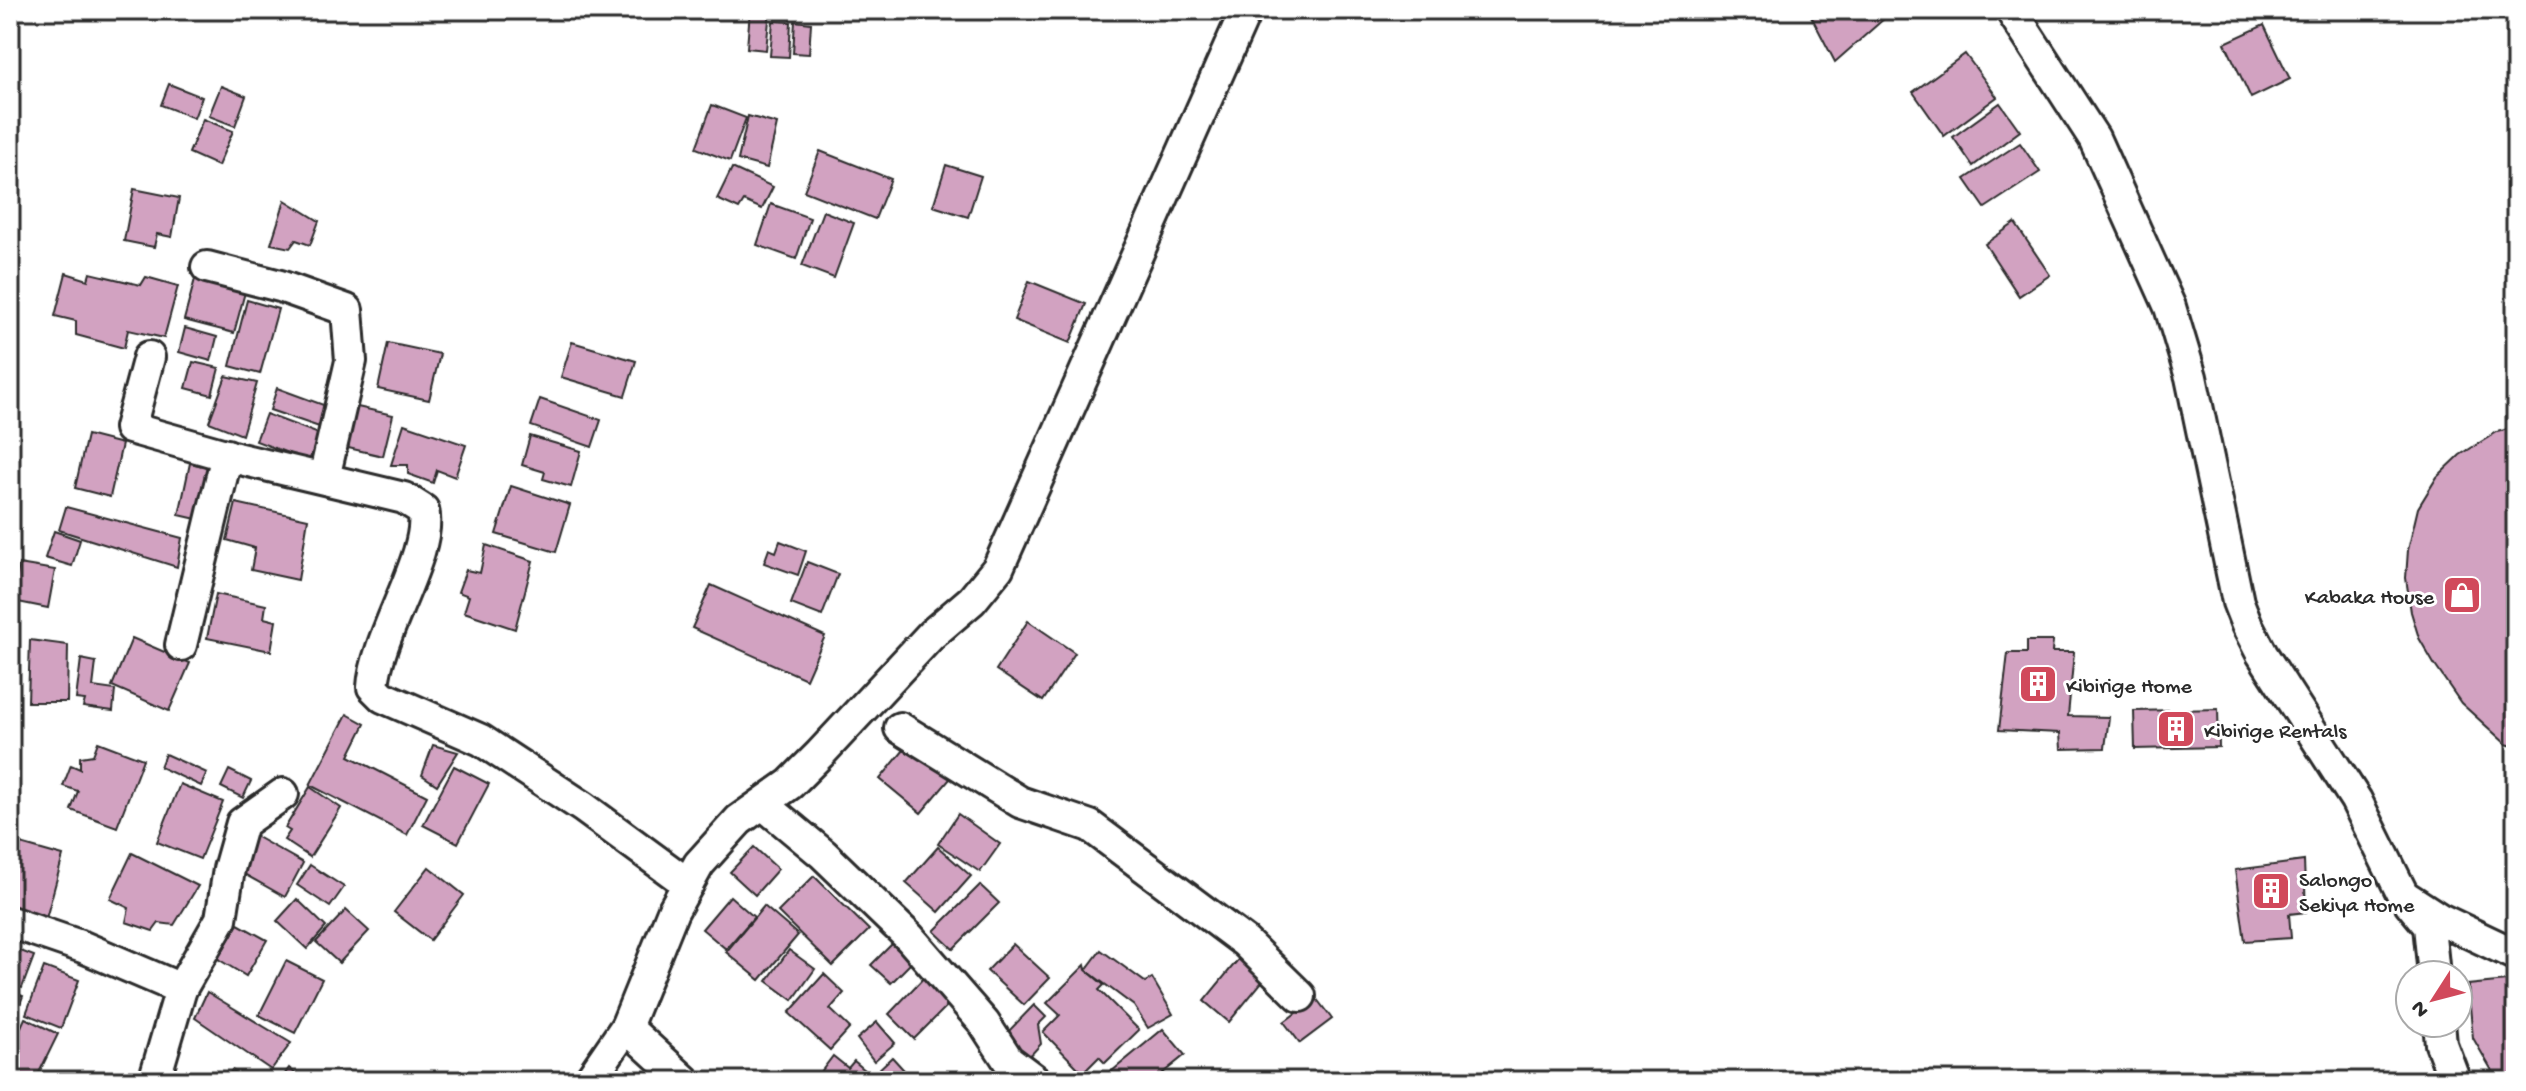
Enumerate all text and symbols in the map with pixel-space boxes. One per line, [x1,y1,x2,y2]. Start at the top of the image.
shop icon: Kabaka House [2441,574,2483,616]
place label: Kabaka House [2305,586,2435,612]
building icon: Kibirige Home [2017,663,2059,705]
place label: Kibirige Home [2066,675,2193,701]
building icon: Kibirige Rentals [2155,708,2197,750]
place label: Kibirige Rentals [2204,720,2347,746]
place label: Salongo Sekiya Home [2299,869,2415,920]
building icon: Salongo Sekiya Home [2250,870,2292,912]
north arrow [2394,959,2474,1039]
text: N [2406,995,2436,1022]

